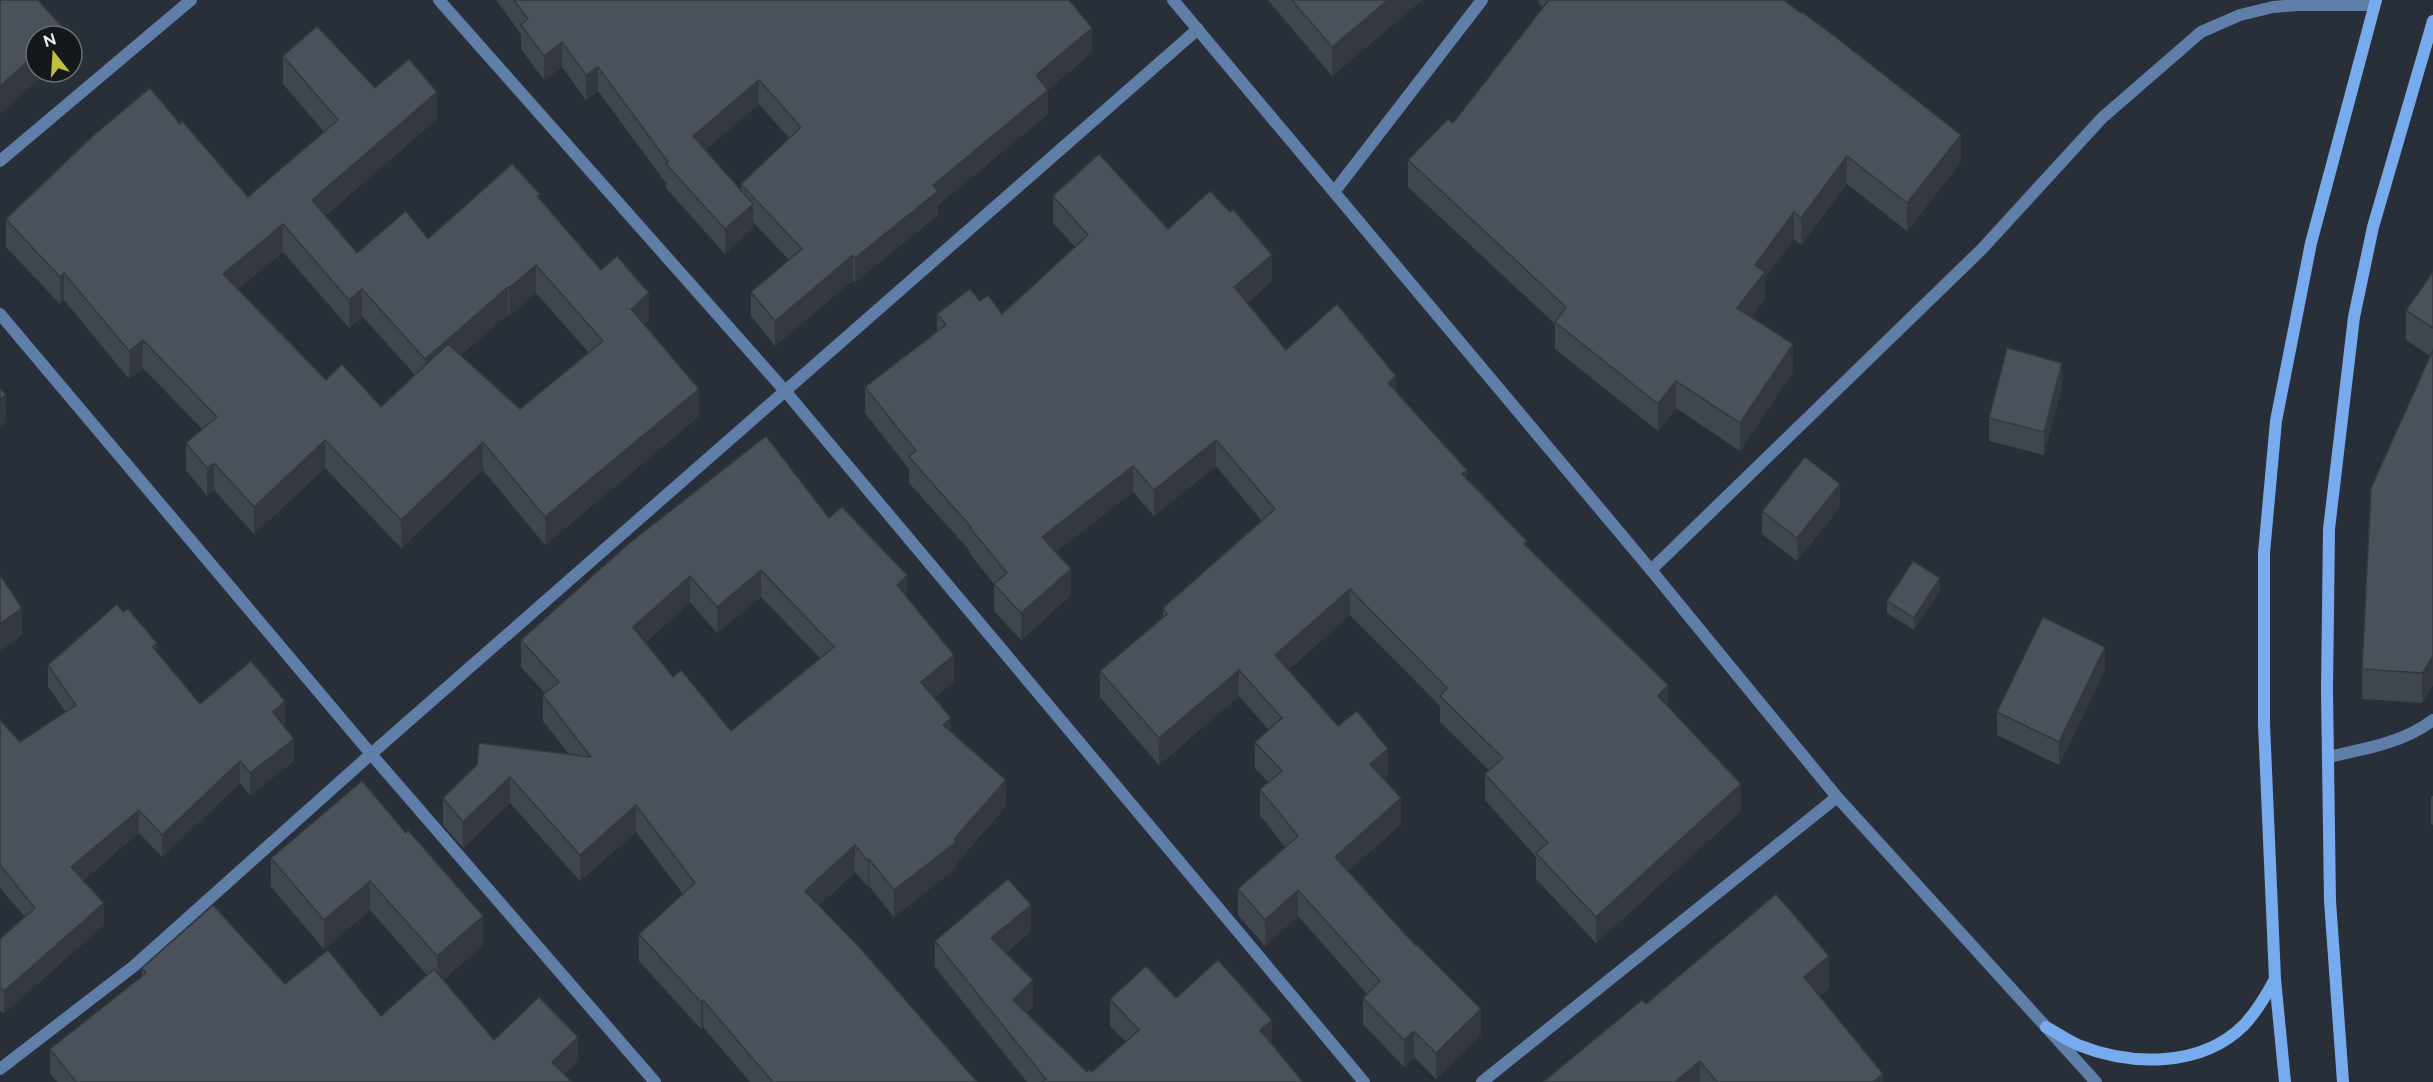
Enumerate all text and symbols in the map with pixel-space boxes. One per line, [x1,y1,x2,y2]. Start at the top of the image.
north arrow [24,24,84,84]
text: N [41,29,58,51]

